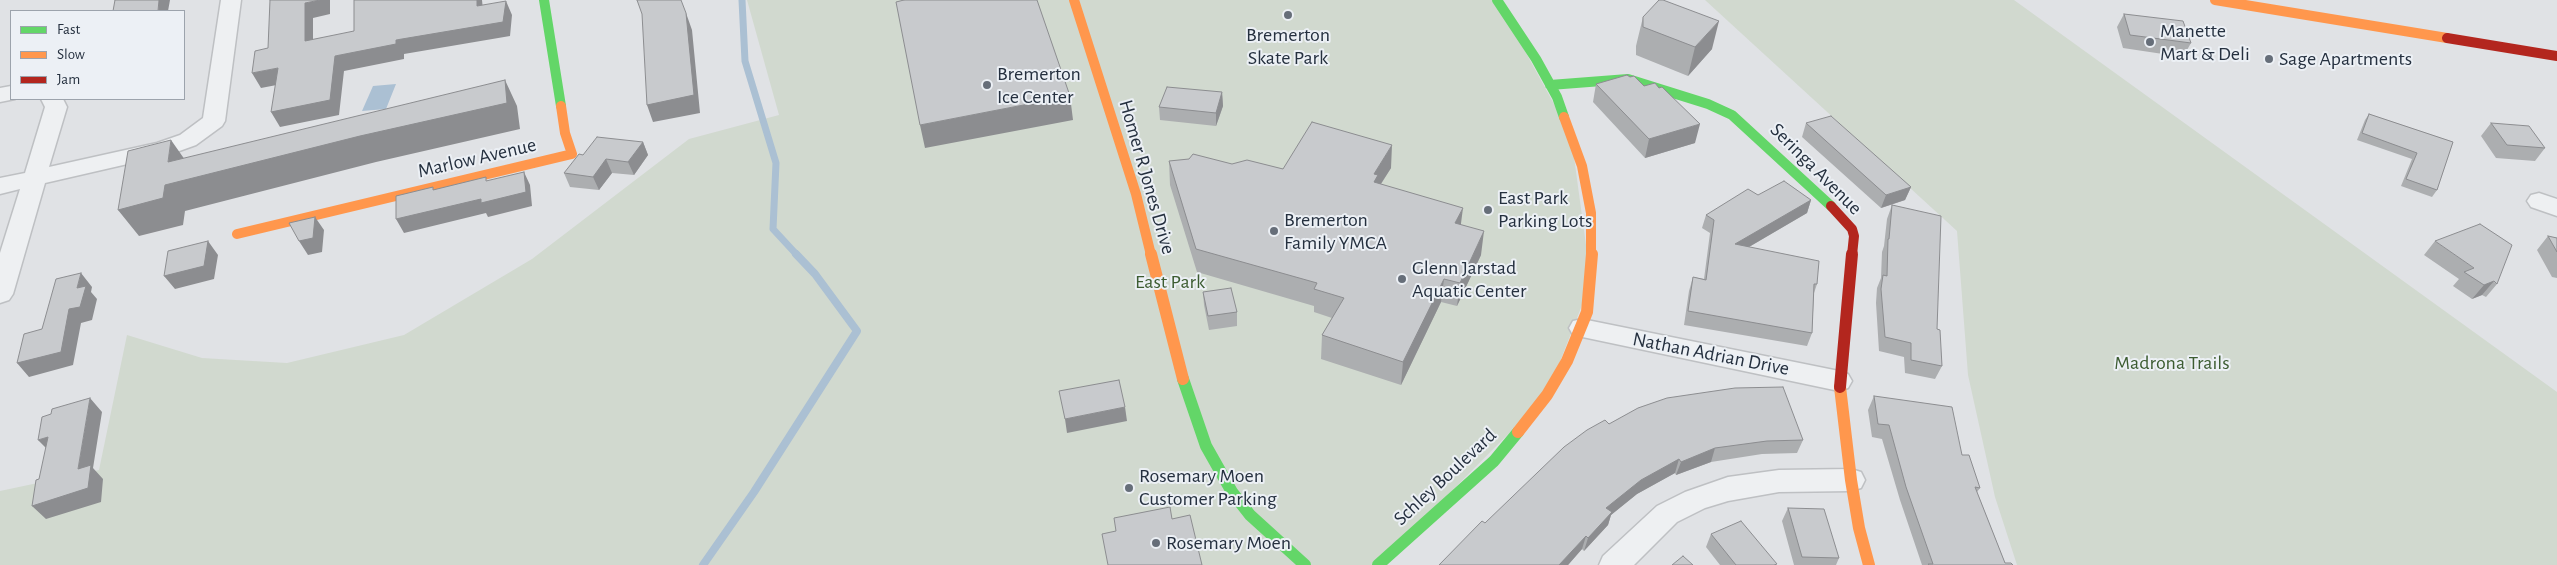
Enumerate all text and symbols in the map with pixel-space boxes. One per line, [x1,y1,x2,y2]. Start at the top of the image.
marker: Bremerton Skate Park [1282,9,1294,21]
legend [10,10,185,100]
place label: Manette Mart & Deli [2160,19,2250,66]
text: Fast [57,22,80,37]
place label: Bremerton Skate Park [1246,23,1330,70]
marker: Manette Mart & Deli [2144,36,2156,48]
text: Slow [57,47,85,62]
place label: Sage Apartments [2279,47,2412,71]
marker: Sage Apartments [2263,53,2275,65]
place label: Bremerton Ice Center [997,62,1081,109]
text: Jam [57,72,80,87]
marker: Bremerton Ice Center [981,79,993,91]
street label: Homer R Jones Drive [1113,97,1181,257]
street label: Seringa Avenue [1765,118,1867,220]
street label: Marlow Avenue [416,133,538,183]
place label: East Park Parking Lots [1498,186,1592,233]
marker: East Park Parking Lots [1482,204,1494,216]
place label: Bremerton Family YMCA [1284,208,1387,255]
marker: Bremerton Family YMCA [1268,225,1280,237]
place label: Glenn Jarstad Aquatic Center [1412,256,1526,303]
park label: East Park [1135,270,1205,294]
marker: Glenn Jarstad Aquatic Center [1396,273,1408,285]
street label: Nathan Adrian Drive [1631,327,1791,381]
park label: Madrona Trails [2114,351,2230,375]
street label: Schley Boulevard [1389,423,1501,531]
place label: Rosemary Moen Customer Parking [1139,464,1277,511]
marker: Rosemary Moen Customer Parking [1123,482,1135,494]
place label: Rosemary Moen [1166,531,1291,555]
marker: Rosemary Moen [1150,537,1162,549]

